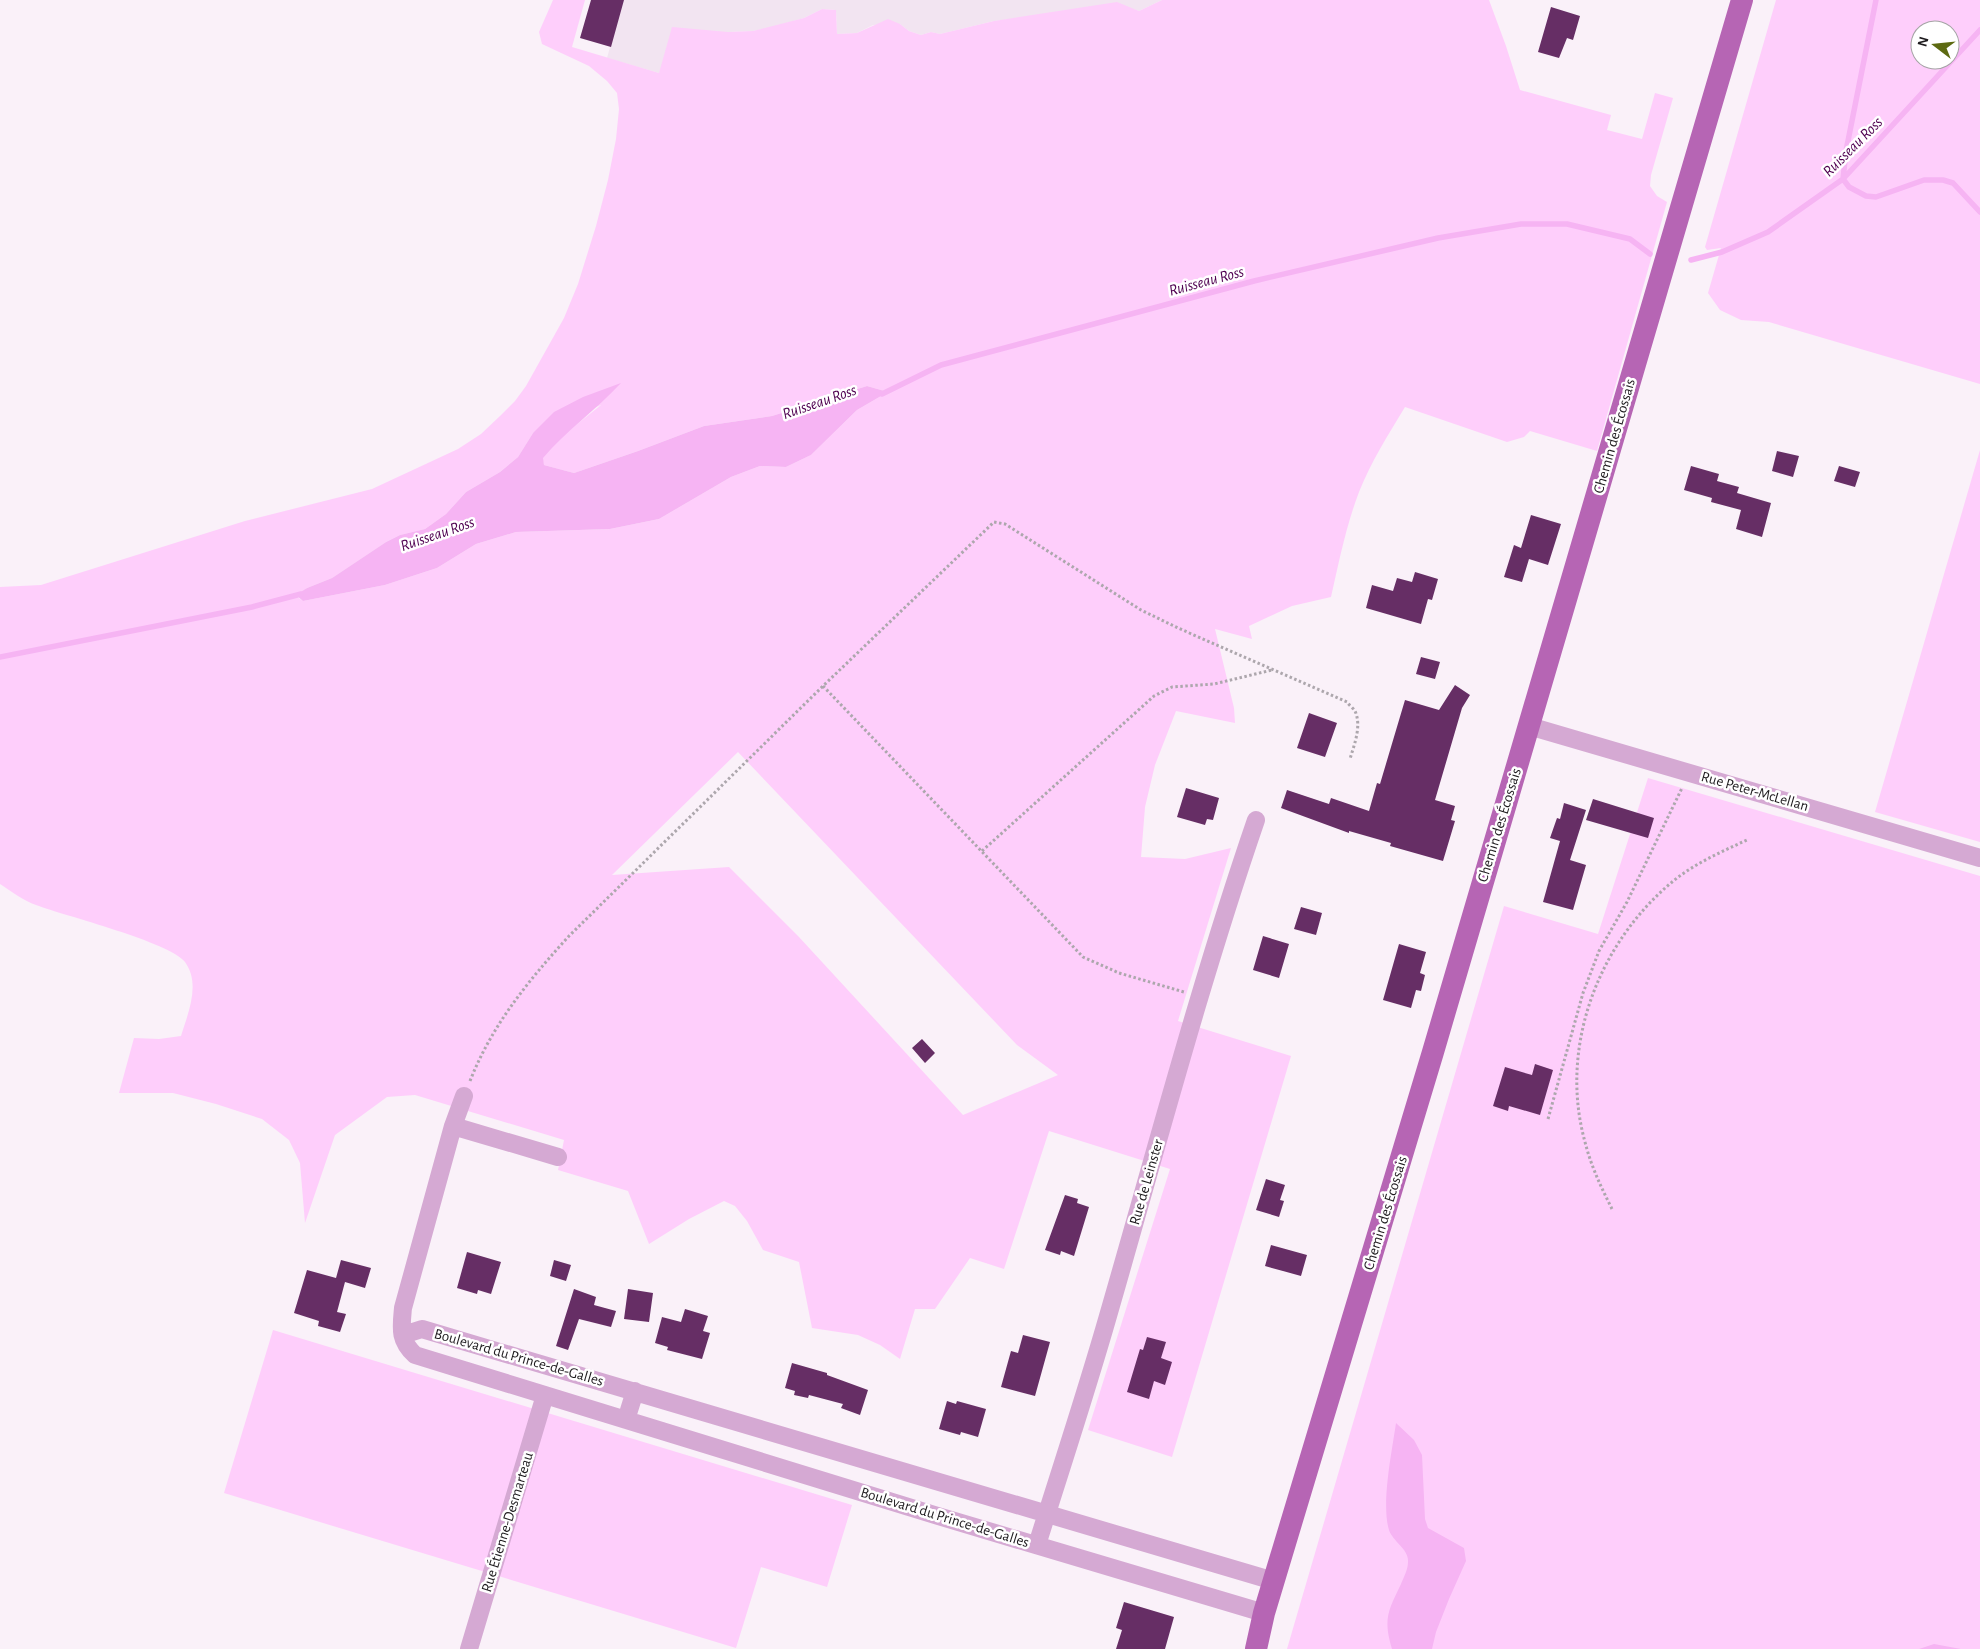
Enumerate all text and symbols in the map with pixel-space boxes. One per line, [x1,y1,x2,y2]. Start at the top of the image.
north arrow [1910,20,1960,70]
text: N [1915,35,1932,48]
water label: Ruisseau Ross [1820,114,1886,180]
water label: Ruisseau Ross [1167,263,1245,299]
street label: Chemin des Écossais [1589,377,1638,495]
water label: Ruisseau Ross [780,382,858,422]
water label: Ruisseau Ross [398,514,476,554]
street label: Chemin des Écossais [1473,766,1524,884]
street label: Rue Peter-McLellan [1700,769,1810,814]
street label: Rue de Leinster [1127,1137,1166,1227]
street label: Chemin des Écossais [1359,1154,1410,1272]
street label: Boulevard du Prince-de-Galles [432,1326,605,1389]
street label: Rue Étienne-Desmarteau [477,1449,536,1594]
street label: Boulevard du Prince-de-Galles [859,1485,1031,1550]

